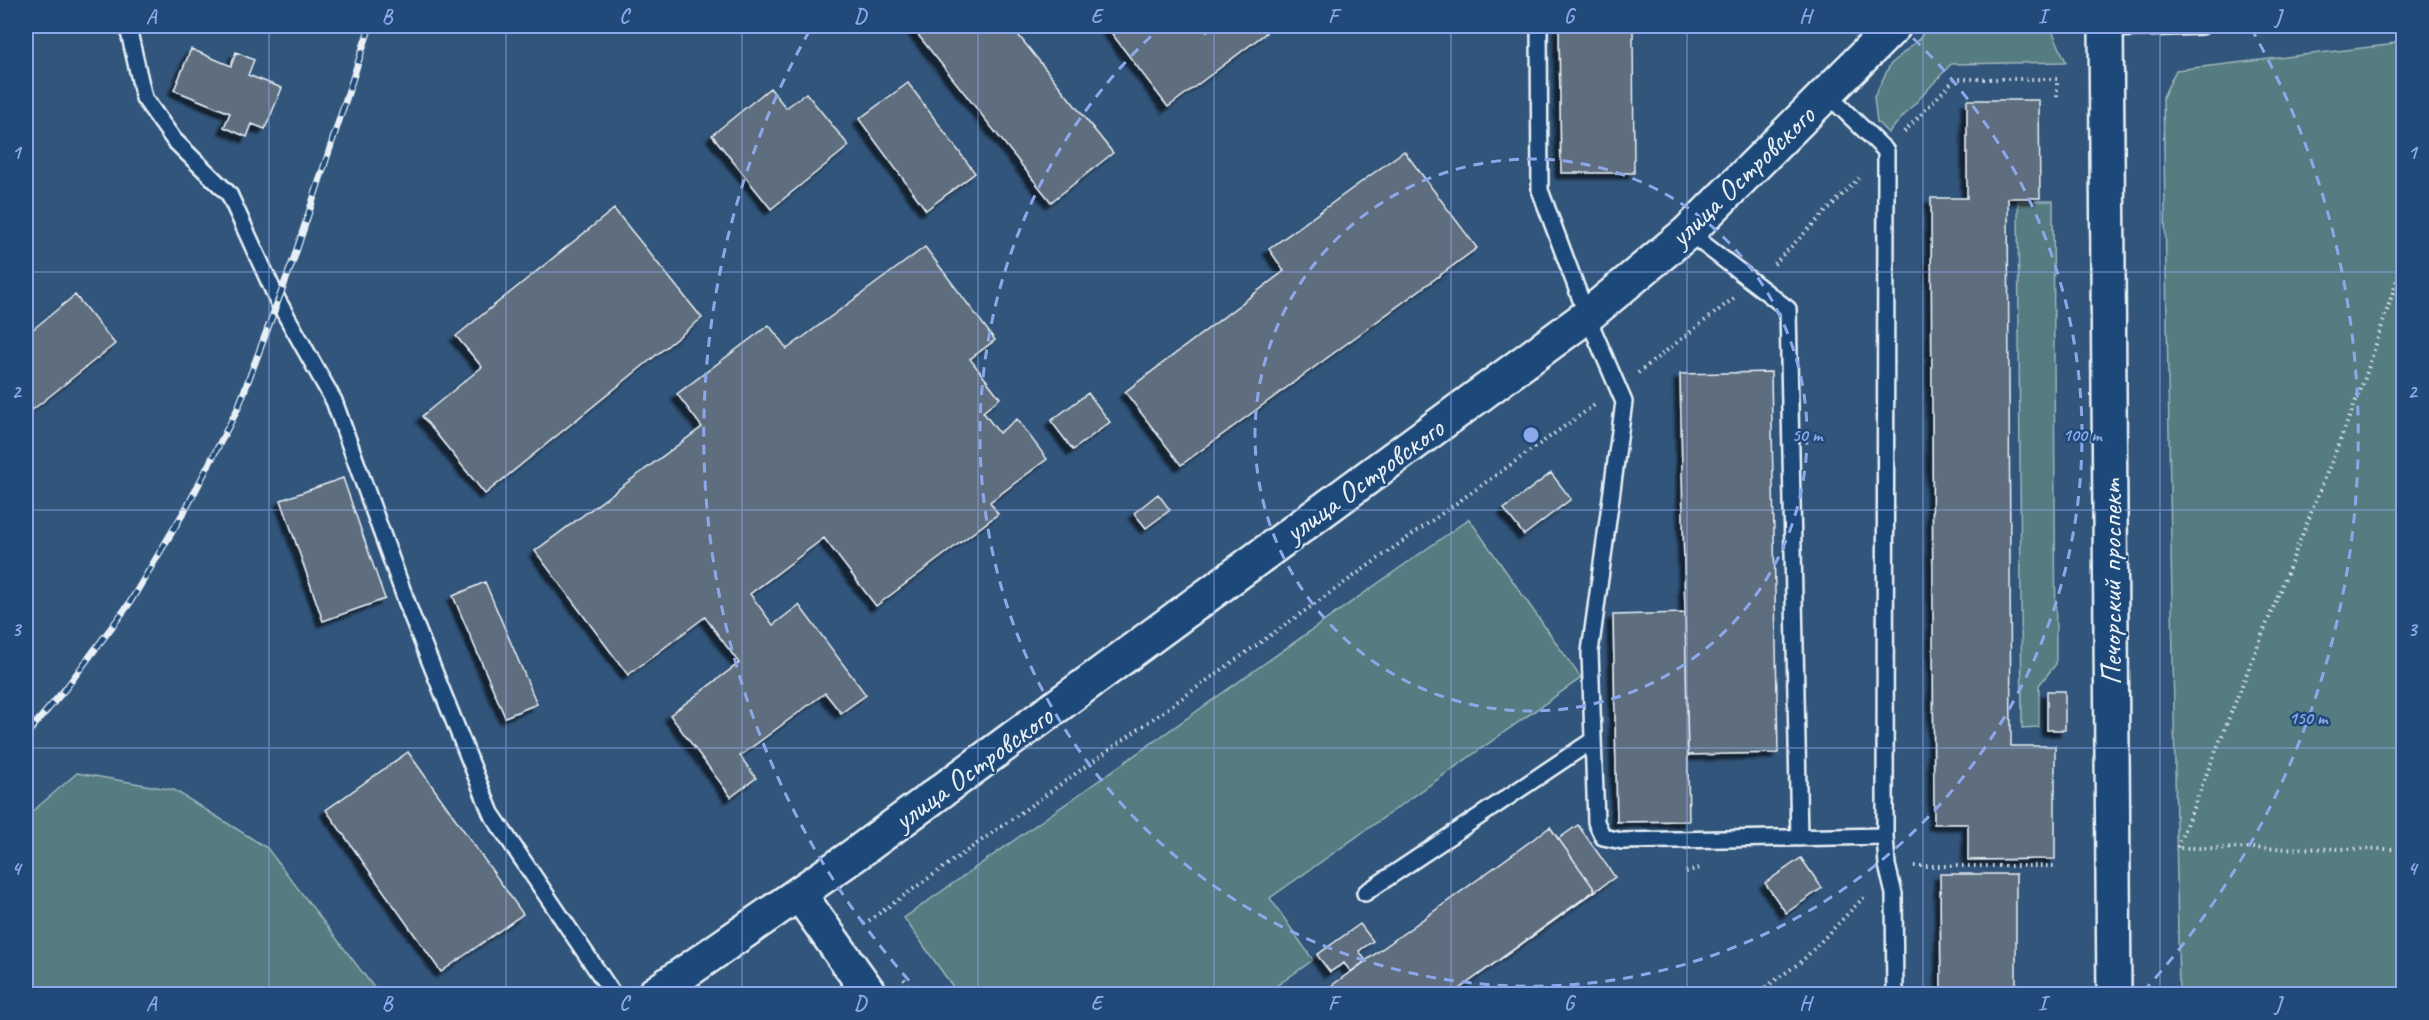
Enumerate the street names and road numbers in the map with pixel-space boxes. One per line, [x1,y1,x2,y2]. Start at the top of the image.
street label: улица Островского [1660,96,1824,256]
street label: улица Островского [1275,409,1452,552]
street label: Печорский проспект [2092,478,2130,685]
street label: улица Островского [884,697,1061,840]

